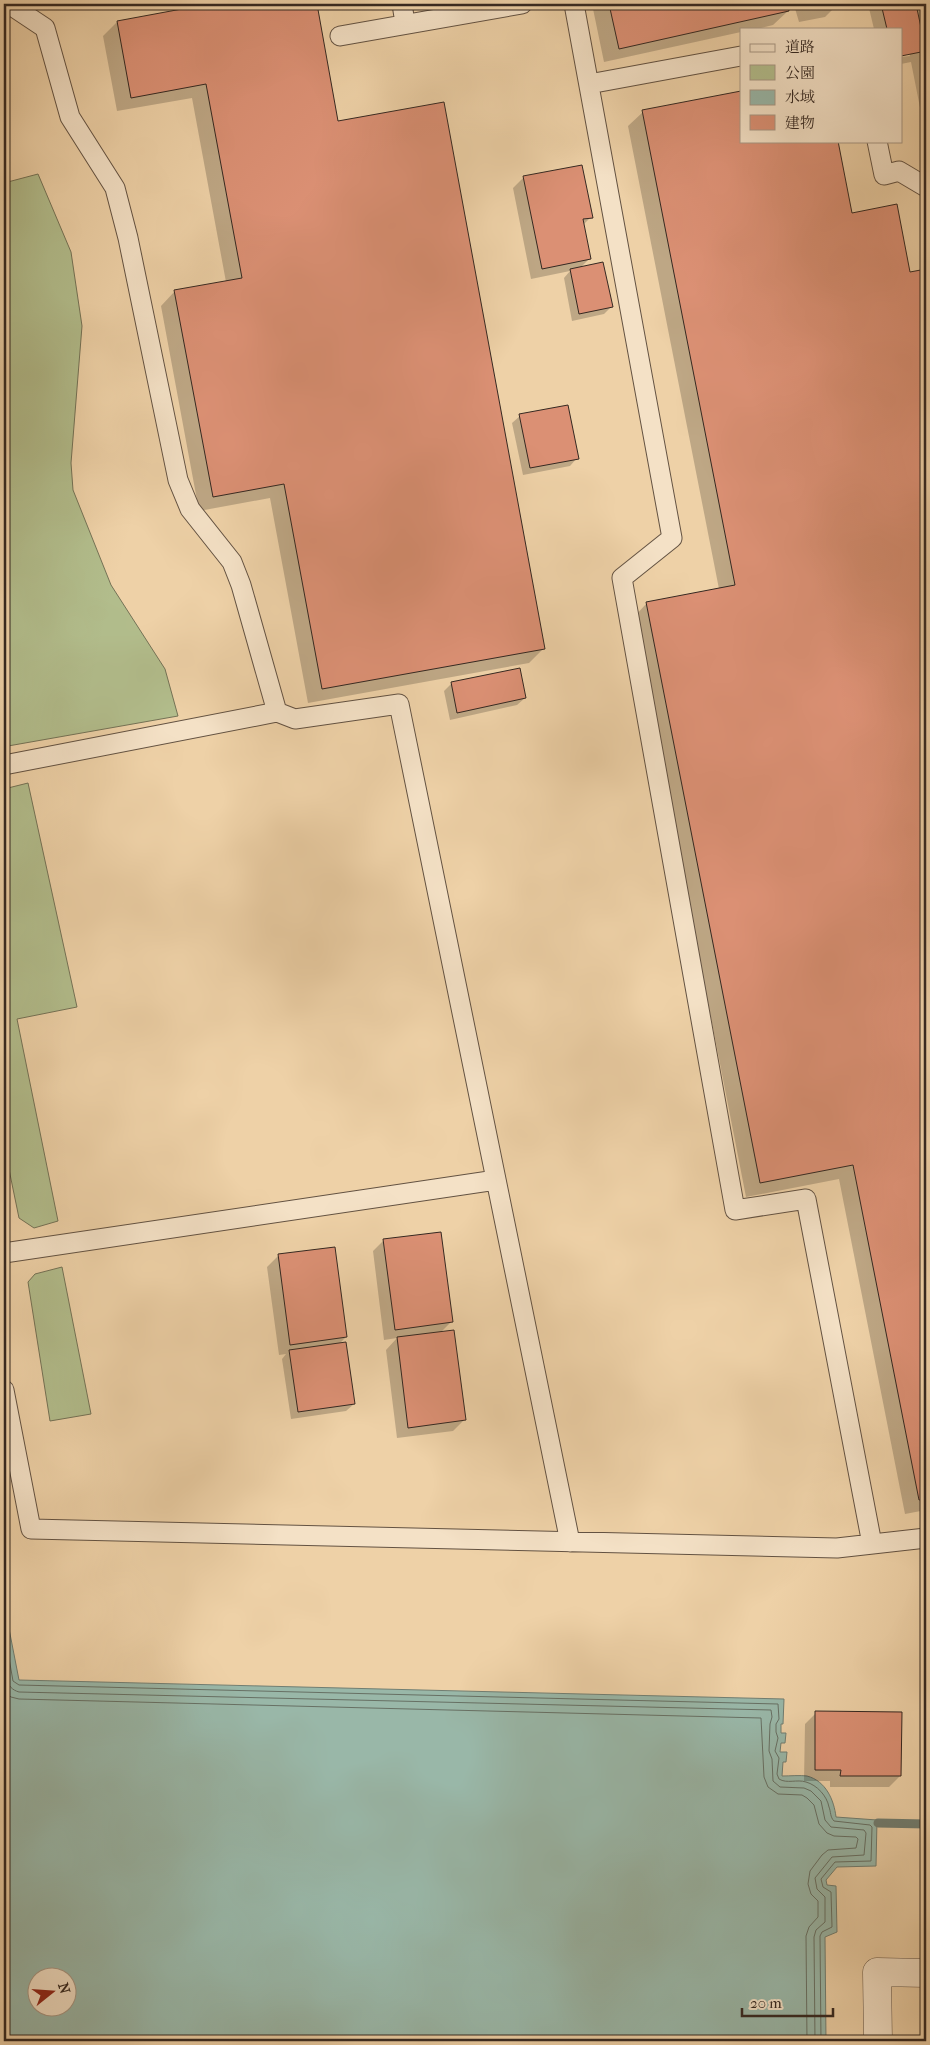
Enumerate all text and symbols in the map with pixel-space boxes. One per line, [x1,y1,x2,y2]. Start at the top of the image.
legend [740,28,902,142]
text: 道路 [785,38,815,56]
text: 公園 [785,64,815,82]
text: 水域 [785,88,815,106]
text: 建物 [785,114,815,132]
north arrow [28,1968,78,2018]
text: N [54,1981,74,1996]
scale bar [742,1985,834,2017]
text: 20 m [750,1994,782,2012]

